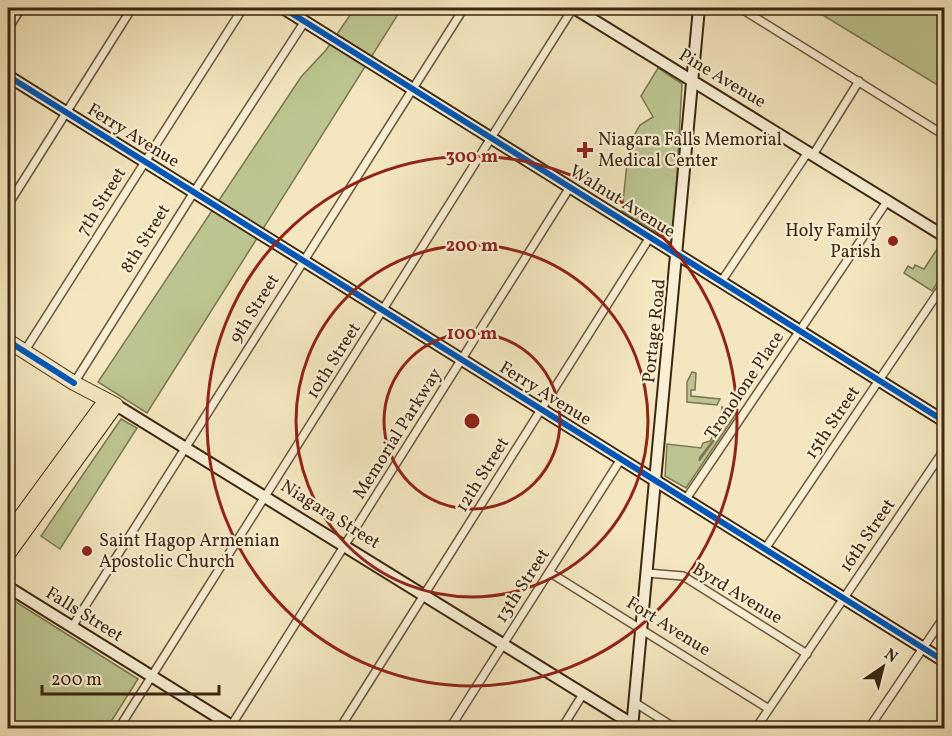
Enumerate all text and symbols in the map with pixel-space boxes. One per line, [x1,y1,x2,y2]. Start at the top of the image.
street label: Pine Avenue [674,43,770,115]
street label: Ferry Avenue [82,98,184,174]
place label: Niagara Falls Memorial Medical Center [598,128,782,174]
marker: Niagara Falls Memorial Medical Center [576,141,594,159]
text: 300 m [446,145,498,170]
street label: Walnut Avenue [564,159,680,245]
street label: 7th Street [71,163,133,241]
street label: 8th Street [115,200,177,278]
place label: Holy Family Parish [785,219,881,265]
text: 200 m [446,234,498,259]
marker: Holy Family Parish [886,234,900,248]
street label: 9th Street [224,270,286,348]
street label: Portage Road [637,278,673,384]
street label: 10th Street [301,318,367,404]
text: 100 m [447,322,497,347]
street label: Tronolone Place [699,327,791,445]
street label: Ferry Avenue [494,356,596,432]
street label: Memorial Parkway [348,363,449,504]
street label: 15th Street [799,381,867,465]
centre of rings [462,411,482,431]
street label: 12th Street [450,433,516,517]
street label: Niagara Street [275,474,385,556]
street label: 16th Street [834,494,902,578]
place label: Saint Hagop Armenian Apostolic Church [99,529,280,575]
marker: Saint Hagop Armenian Apostolic Church [80,544,94,558]
street label: 13th Street [490,544,556,628]
street label: Byrd Avenue [687,557,787,631]
street label: Falls Street [40,581,128,649]
street label: Fort Avenue [621,591,715,663]
north arrow [853,637,913,697]
text: N [879,644,902,669]
scale bar [42,658,219,696]
text: 200 m [51,668,102,693]

